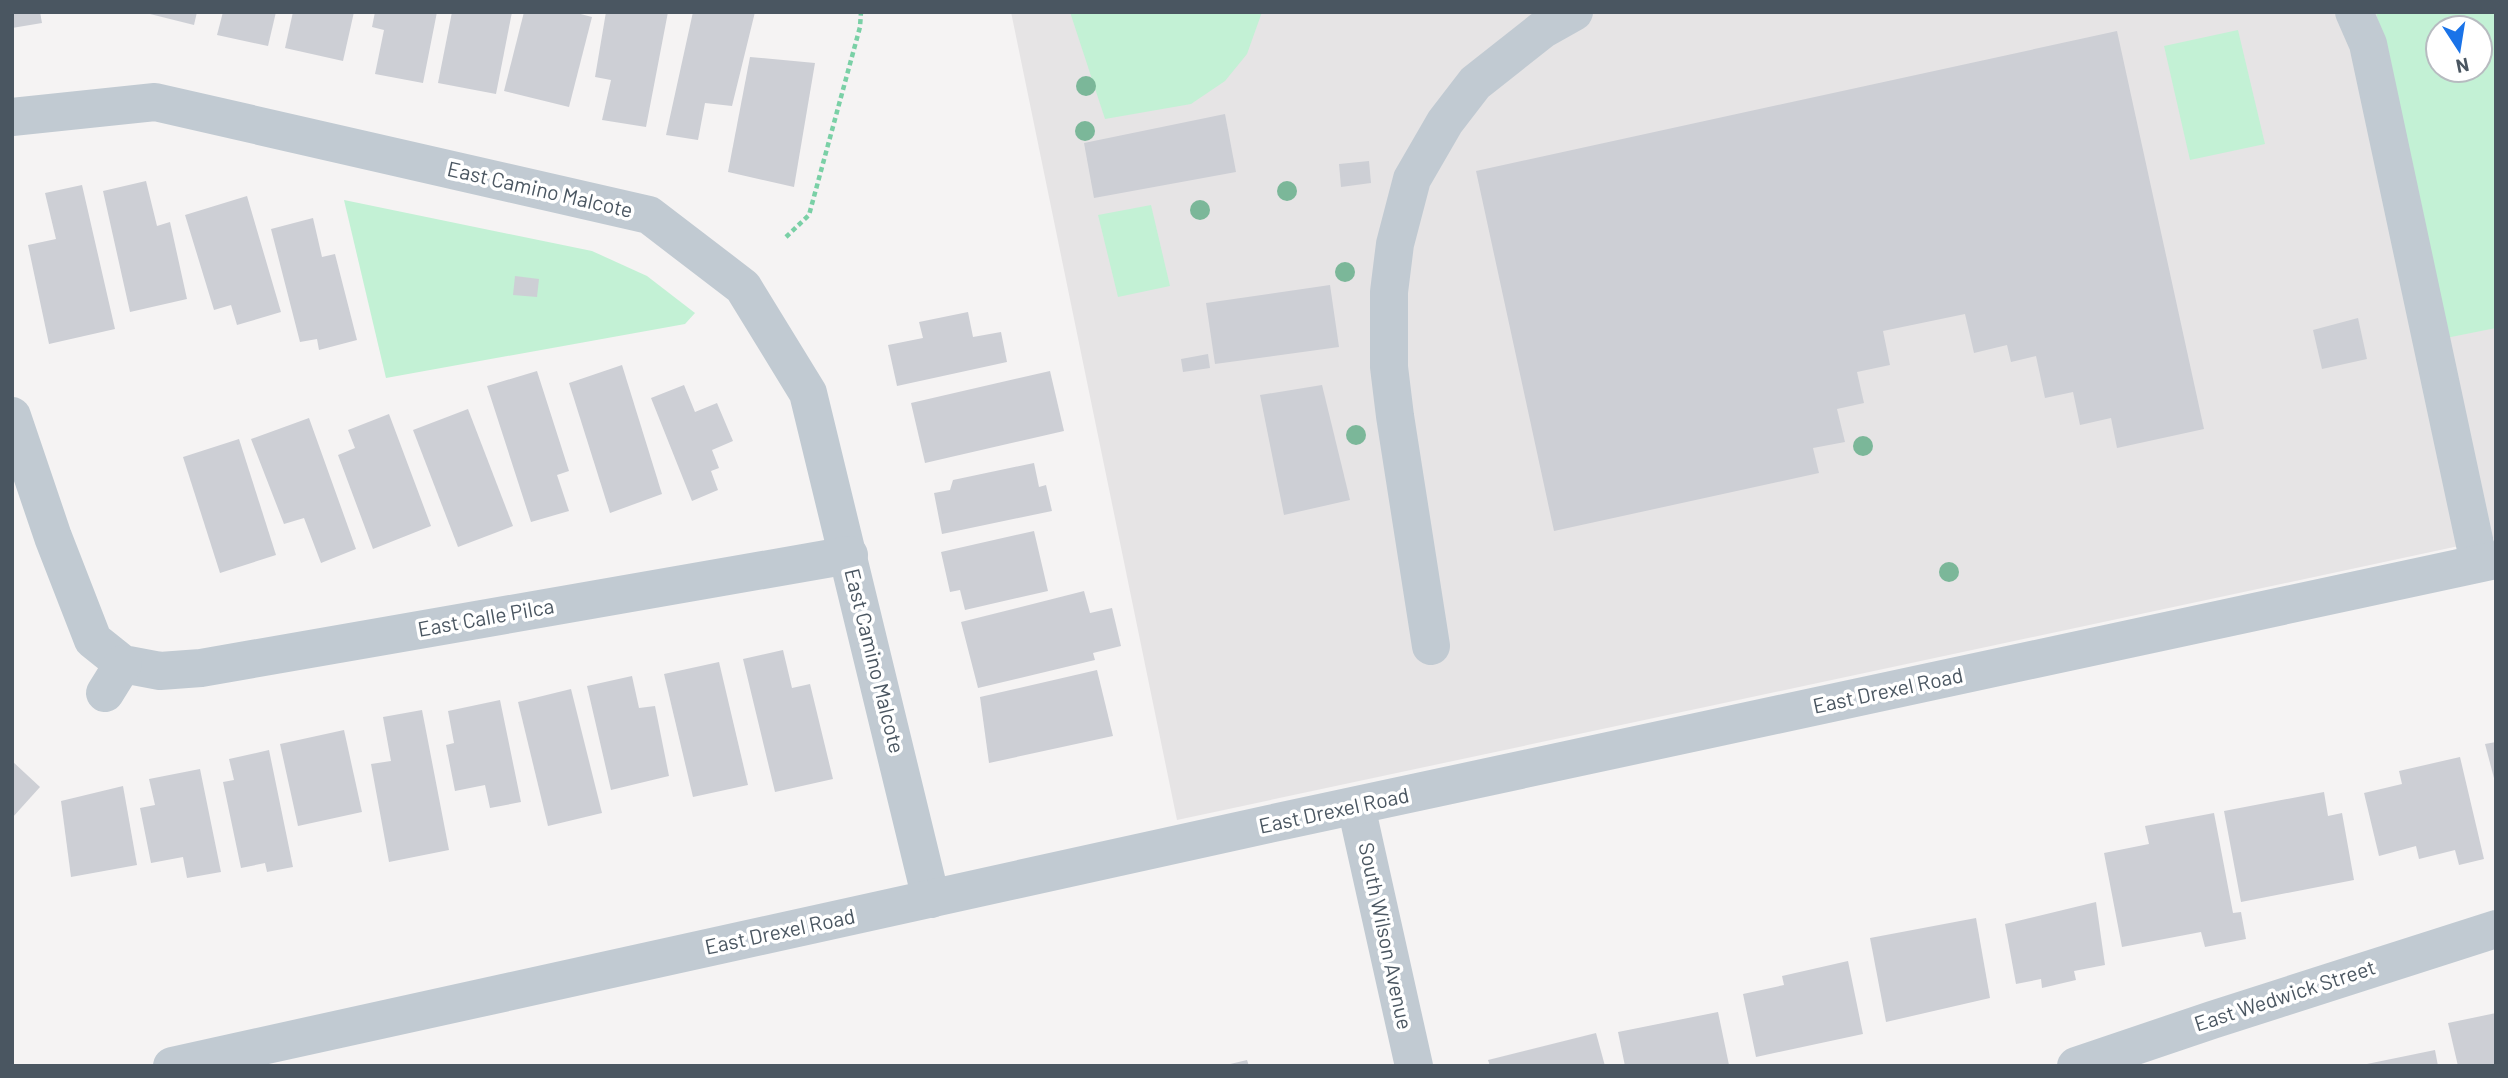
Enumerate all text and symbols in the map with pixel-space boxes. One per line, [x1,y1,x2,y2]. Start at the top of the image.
north arrow [2424,14,2494,84]
text: N [2454,54,2471,79]
street label: East Camino Malcote [445,155,635,222]
street label: East Camino Malcote [840,566,911,756]
street label: East Calle Pilca [416,592,556,641]
street label: East Drexel Road [1810,661,1965,718]
street label: East Drexel Road [1256,781,1411,838]
street label: South Wilson Avenue [1354,840,1419,1031]
street label: East Drexel Road [702,902,857,959]
street label: East Wedwick Street [2191,953,2378,1036]

